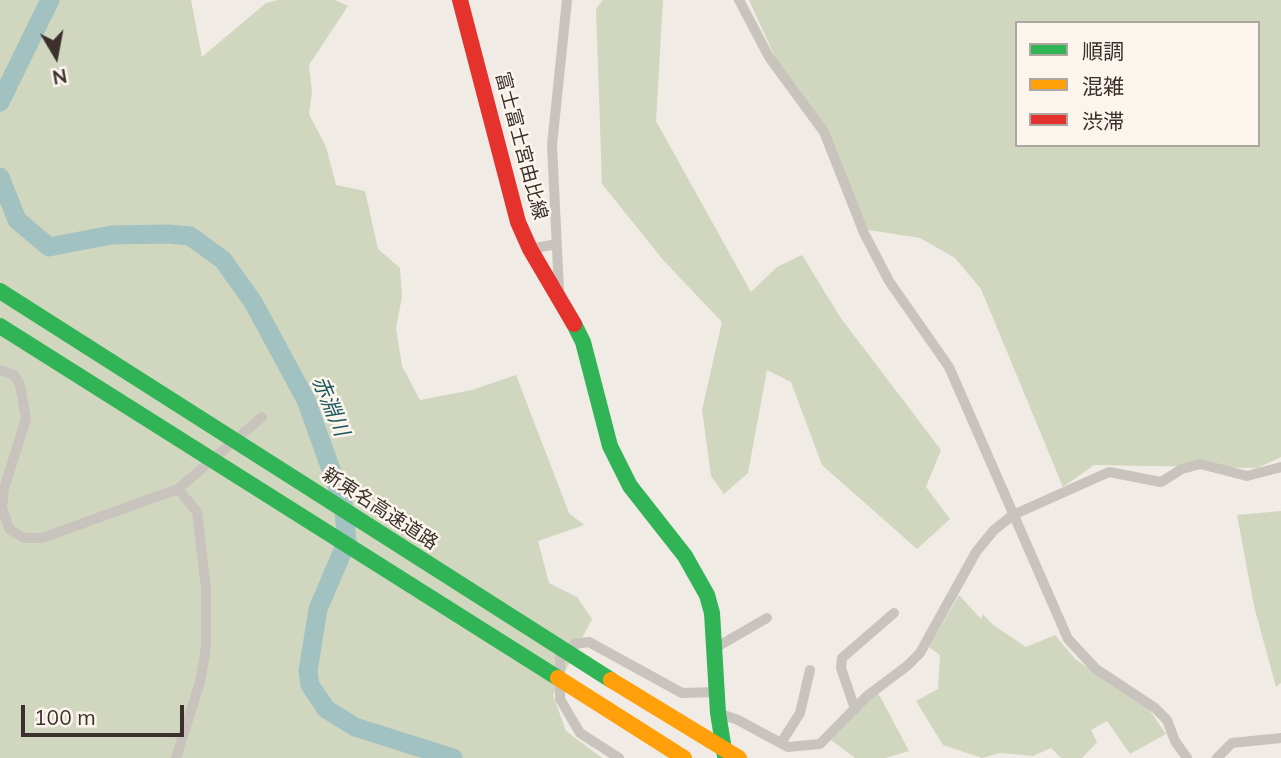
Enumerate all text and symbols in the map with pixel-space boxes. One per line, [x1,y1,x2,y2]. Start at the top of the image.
north arrow [21,21,91,91]
legend [1015,21,1260,147]
text: 順調 [1082,38,1124,64]
text: N [50,64,69,90]
street label: 富士富士宮由比線 [490,70,552,222]
text: 混雑 [1082,73,1124,99]
text: 渋滞 [1082,108,1124,134]
water label: 赤淵川 [306,372,354,440]
street label: 新東名高速道路 [318,463,442,555]
scale bar [24,692,187,736]
text: 100 m [34,704,96,730]

